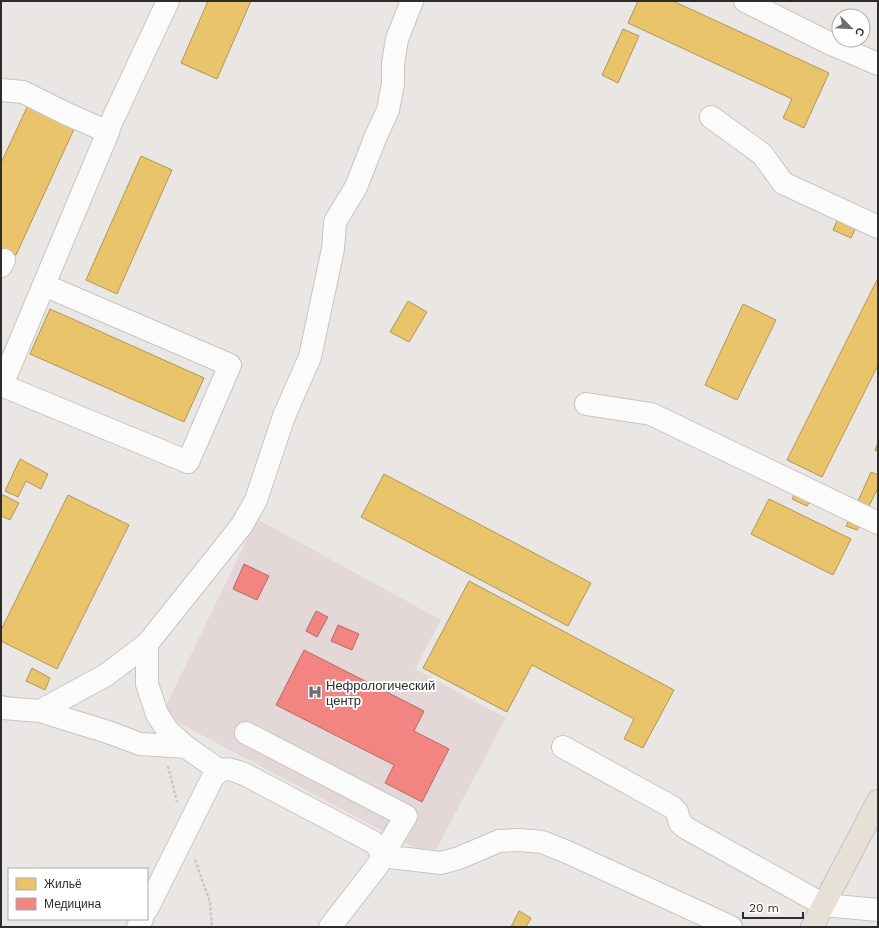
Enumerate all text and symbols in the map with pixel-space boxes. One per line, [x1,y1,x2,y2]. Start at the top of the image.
north arrow [831,8,871,48]
text: С [852,26,867,38]
place label: Нефрологический центр [326,678,435,708]
hospital icon: Нефрологический центр [307,684,323,700]
legend [8,868,148,920]
text: Жильё [44,877,82,891]
scale bar [743,894,803,920]
text: Медицина [44,897,101,911]
text: 20 m [749,901,779,915]

